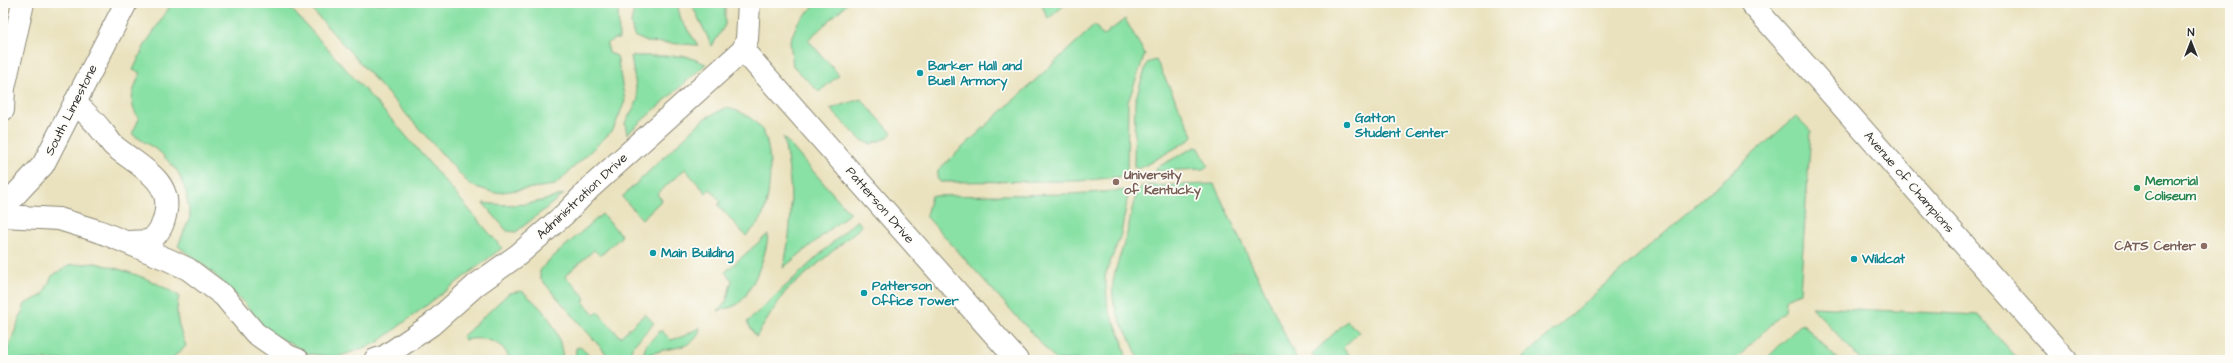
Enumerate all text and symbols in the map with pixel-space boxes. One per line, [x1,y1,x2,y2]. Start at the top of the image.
north arrow [2171,22,2211,62]
text: N [2188,25,2195,40]
place label: Barker Hall and Buell Armory [928,57,1022,91]
street label: South Limestone [40,61,102,159]
marker: Barker Hall and Buell Armory [915,68,925,78]
place label: Gatton Student Center [1354,109,1449,142]
marker: Gatton Student Center [1342,120,1352,130]
street label: Avenue of Champions [1860,127,1959,237]
street label: Administration Drive [532,149,632,243]
street label: Patterson Drive [842,163,918,247]
place label: University of Kentucky [1123,166,1202,200]
place label: Memorial Coliseum [2145,172,2198,205]
marker: University of Kentucky [1111,177,1121,187]
marker: Memorial Coliseum [2132,183,2142,193]
place label: CATS Center [2115,237,2197,255]
marker: CATS Center [2199,241,2209,251]
place label: Main Building [661,244,734,264]
marker: Main Building [648,248,658,258]
place label: Wildcat [1861,250,1906,268]
marker: Wildcat [1849,254,1859,264]
place label: Patterson Office Tower [872,277,960,310]
marker: Patterson Office Tower [859,288,869,298]

